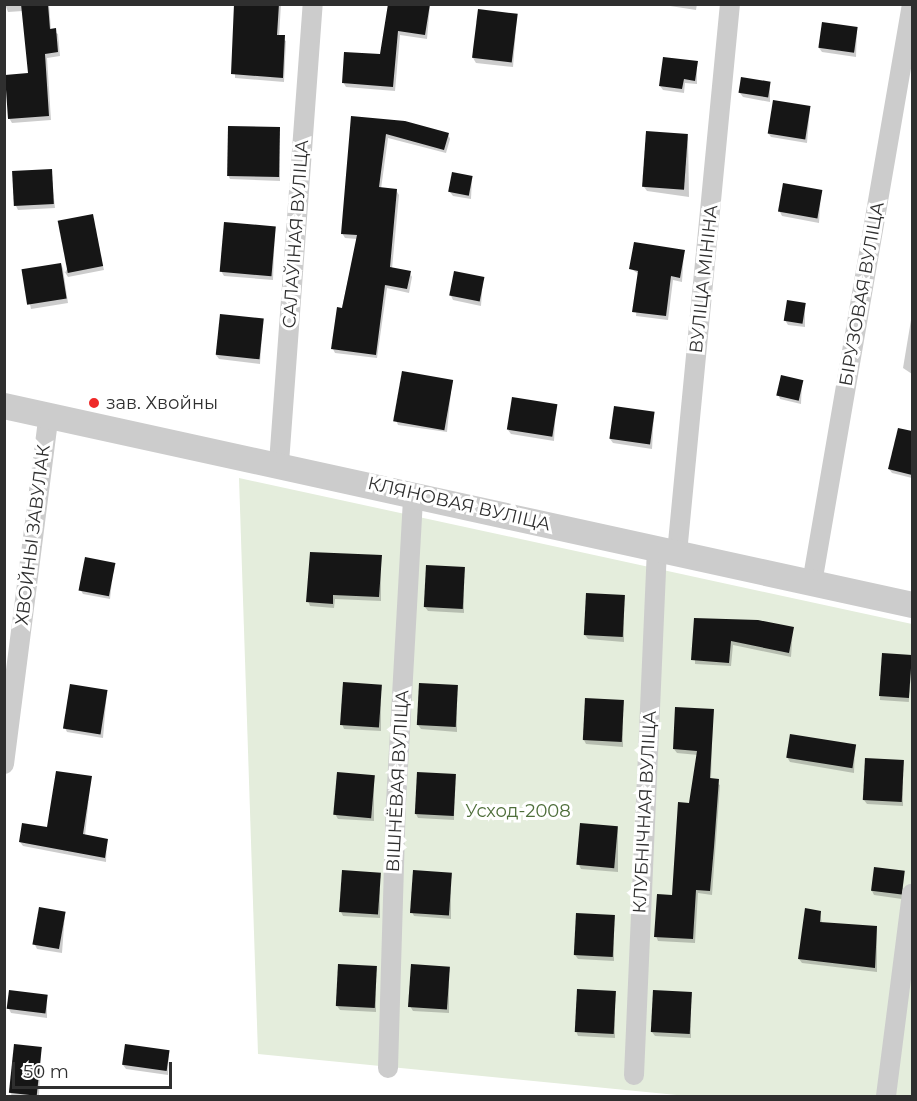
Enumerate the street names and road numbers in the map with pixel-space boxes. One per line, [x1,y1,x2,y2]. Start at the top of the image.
street label: САЛАЎІНАЯ ВУЛІЦА [279,139,313,329]
street label: БІРУЗОВАЯ ВУЛІЦА [835,200,889,388]
street label: ВУЛІЦА МІНІНА [685,204,723,354]
street label: ХВОЙНЫ ЗАВУЛАК [11,443,55,627]
street label: КЛЯНОВАЯ ВУЛІЦА [366,472,552,536]
street label: ВІШНЁВАЯ ВУЛІЦА [382,689,414,873]
street label: КЛУБНІЧНАЯ ВУЛІЦА [629,710,661,914]

